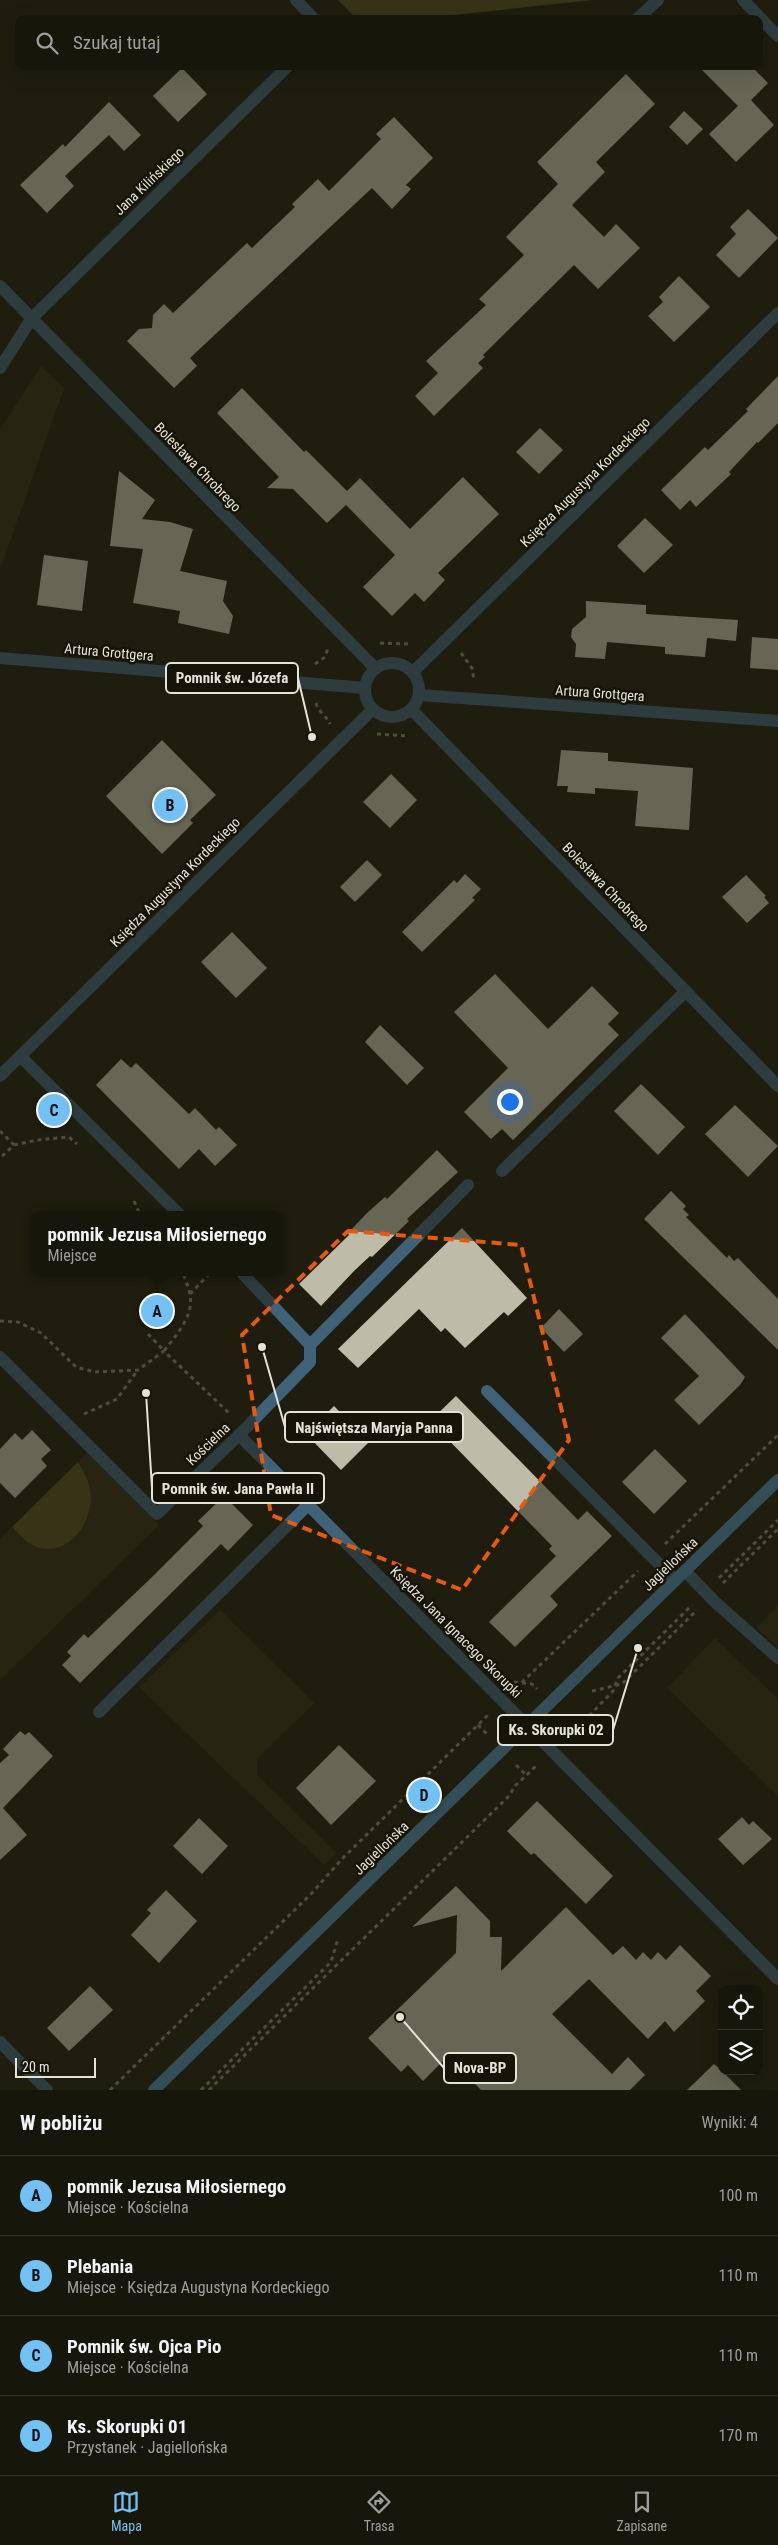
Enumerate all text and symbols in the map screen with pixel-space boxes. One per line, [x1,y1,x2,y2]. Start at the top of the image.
search box [15,15,763,70]
icon: search [33,29,61,57]
text: Szukaj tutaj [73,31,160,54]
street label: Jana Kilińskiego [111,144,187,218]
street label: Księdza Augustyna Kordeckiego [517,414,653,550]
street label: Bolesława Chrobrego [151,419,245,515]
street label: Artura Grottgera [64,640,154,664]
callout: Pomnik św. Józefa [166,663,298,693]
text: Pomnik św. Józefa [176,669,288,687]
street label: Artura Grottgera [555,682,645,704]
pin: B [154,786,186,824]
street label: Księdza Augustyna Kordeckiego [107,814,243,950]
street label: Bolesława Chrobrego [559,839,653,935]
your location [497,1089,523,1115]
pin: C [38,1091,70,1129]
popup [31,1211,283,1276]
text: pomnik Jezusa Miłosiernego [47,1223,267,1246]
text: Miejsce [47,1246,96,1265]
pin: A [141,1292,173,1330]
callout: Najświętsza Maryja Panna [285,1412,463,1442]
text: Najświętsza Maryja Panna [295,1419,453,1437]
street label: Kościelna [183,1420,233,1468]
callout: Pomnik św. Jana Pawła II [152,1473,324,1503]
text: Pomnik św. Jana Pawła II [162,1480,314,1498]
street label: Jagiellońska [639,1534,701,1594]
street label: Księdza Jana Ignacego Skorupki [387,1563,525,1701]
callout: Ks. Skorupki 02 [498,1715,613,1745]
text: Ks. Skorupki 02 [509,1721,604,1739]
pin: D [408,1776,440,1814]
street label: Jagiellońska [350,1818,412,1878]
map controls [718,1985,763,2075]
button: locate [718,1985,763,2030]
button: layers [718,2030,763,2075]
callout: Nova-BP [444,2053,516,2083]
scale bar [15,2055,96,2078]
text: 20 m [22,2059,50,2075]
text: Nova-BP [454,2059,506,2077]
text: W pobliżu [20,2111,102,2135]
text: Wyniki: 4 [702,2113,758,2132]
text: pomnik Jezusa Miłosiernego [67,2175,286,2198]
text: A [31,2186,41,2205]
text: 100 m [719,2186,758,2205]
text: Miejsce · Kościelna [67,2198,189,2217]
text: Plebania [67,2255,133,2278]
text: B [32,2266,40,2285]
text: 110 m [719,2266,758,2285]
text: Miejsce · Księdza Augustyna Kordeckiego [67,2278,329,2297]
text: Pomnik św. Ojca Pio [67,2335,221,2358]
text: C [31,2346,41,2365]
text: 110 m [719,2346,758,2365]
text: Miejsce · Kościelna [67,2358,189,2377]
text: Ks. Skorupki 01 [67,2415,187,2438]
text: D [31,2426,41,2445]
text: 170 m [719,2426,758,2445]
text: Przystanek · Jagiellońska [67,2438,228,2457]
tab: Mapa [111,2488,142,2534]
tab: Trasa [364,2488,394,2534]
tab: Zapisane [616,2488,667,2534]

